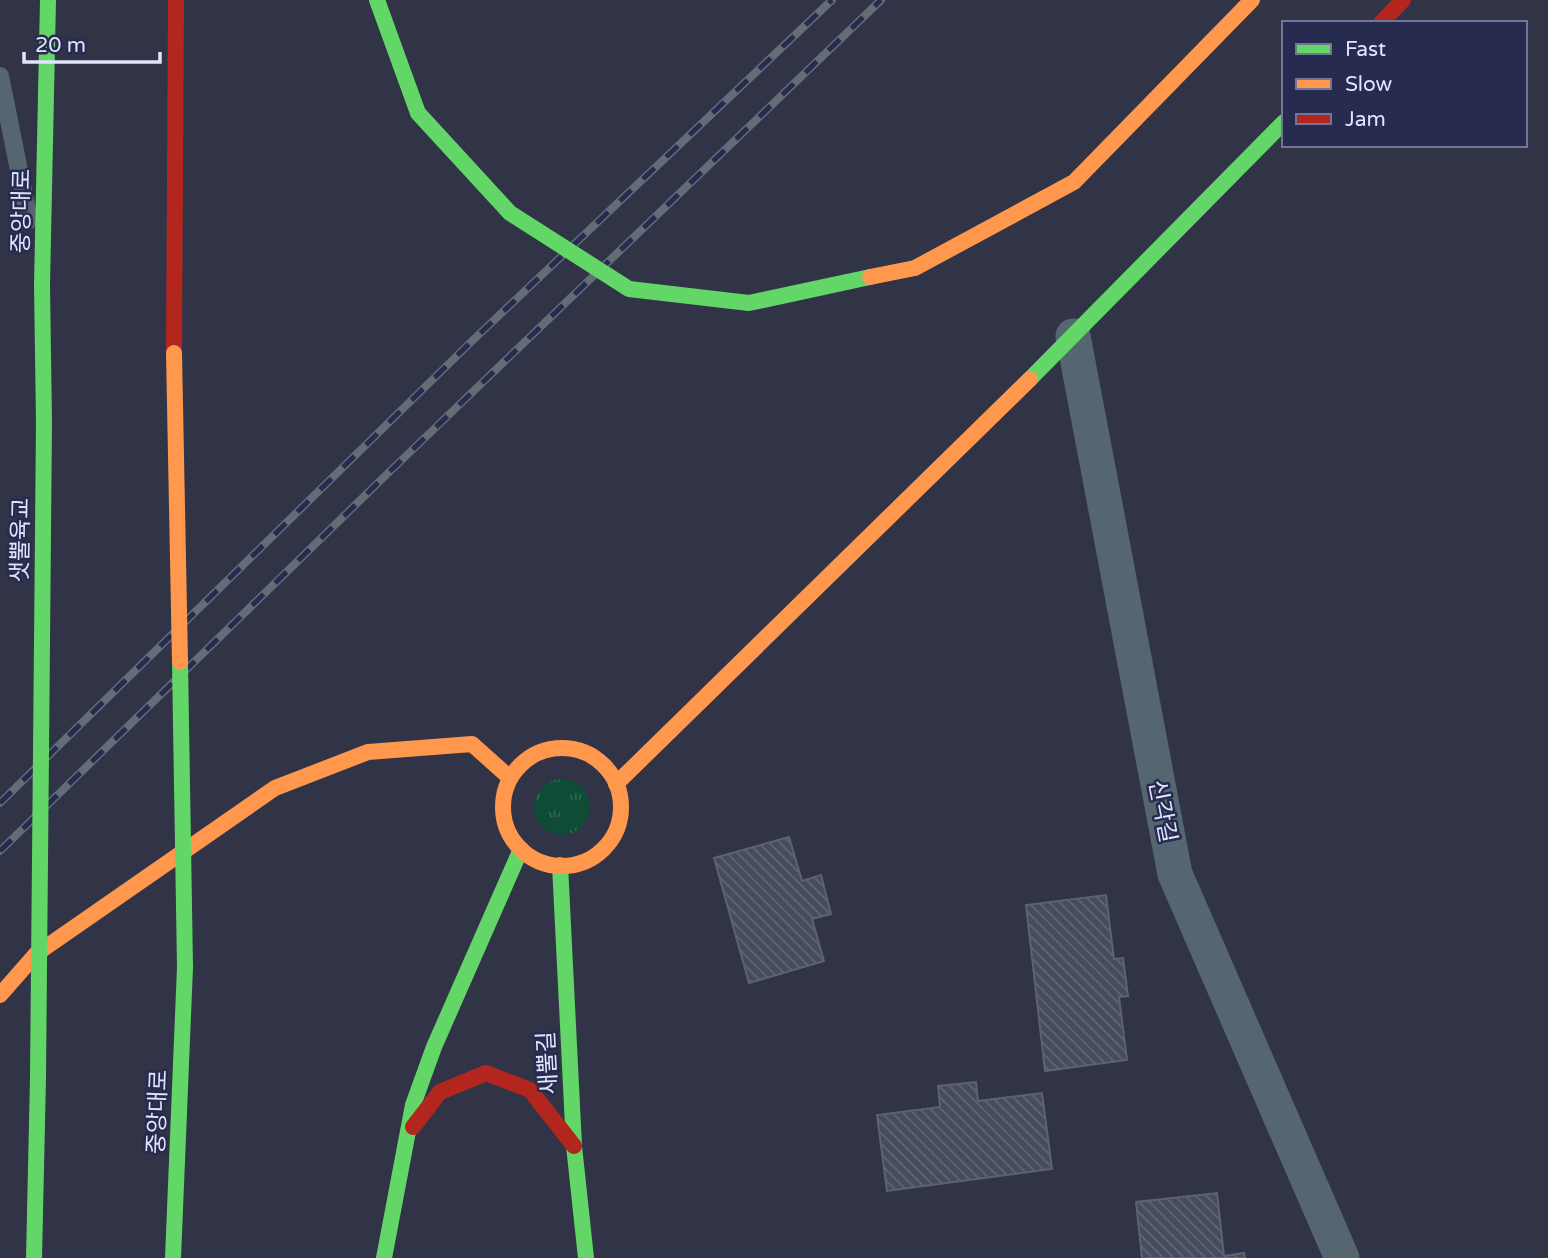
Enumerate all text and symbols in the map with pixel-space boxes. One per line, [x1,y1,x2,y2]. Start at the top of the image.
scale bar [24,21,161,65]
legend [1282,21,1527,147]
text: 20 m [35,33,86,58]
text: Fast [1345,37,1386,62]
text: Slow [1345,72,1393,97]
text: Jam [1345,107,1386,132]
street label: 중앙대로 [7,168,37,254]
street label: 샛뿔육교 [6,497,36,583]
street label: 신각길 [1142,777,1182,845]
street label: 새뿔길 [532,1031,564,1095]
street label: 중앙대로 [143,1069,173,1155]

